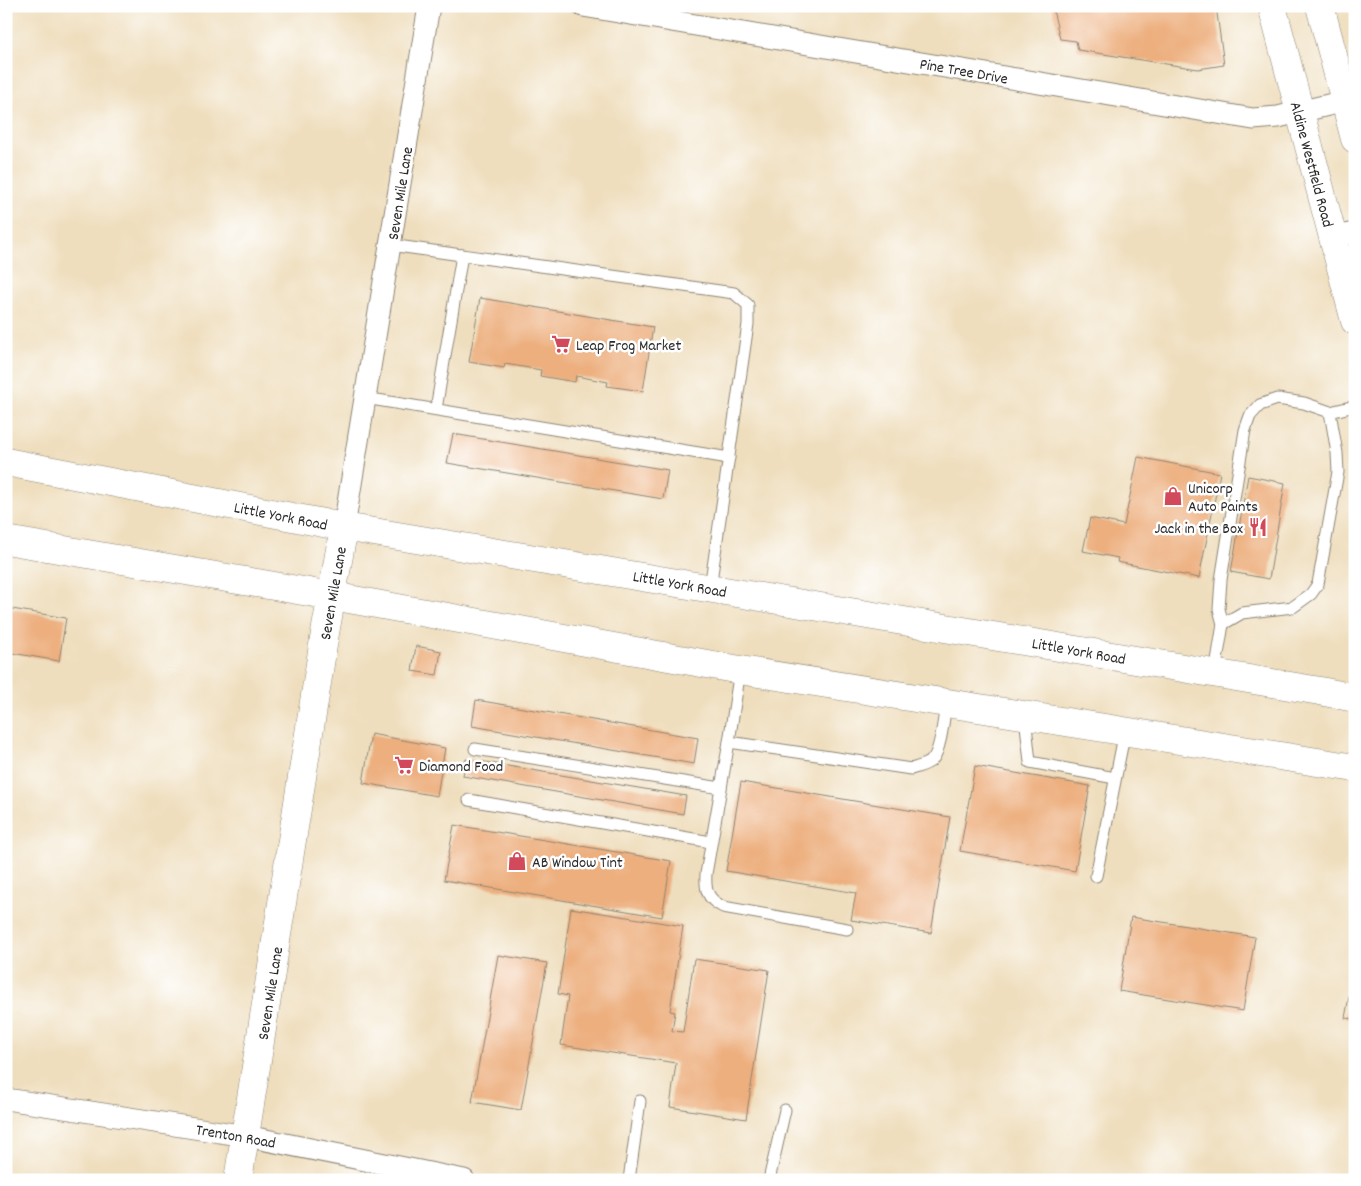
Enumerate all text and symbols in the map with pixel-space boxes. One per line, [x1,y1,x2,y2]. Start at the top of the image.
street label: Pine Tree Drive [918,53,1009,92]
street label: Aldine Westfield Road [1283,99,1338,230]
street label: Seven Mile Lane [383,145,420,242]
supermarket icon: Leap Frog Market [550,333,572,355]
place label: Leap Frog Market [576,335,681,358]
place label: Unicorp Auto Paints [1188,478,1258,519]
shop icon: Unicorp Auto Paints [1162,485,1184,507]
street label: Little York Road [232,497,329,538]
restaurant icon: Jack in the Box [1247,516,1269,538]
place label: Jack in the Box [1154,518,1243,541]
street label: Seven Mile Lane [315,545,354,642]
street label: Little York Road [631,566,728,605]
street label: Little York Road [1030,633,1127,672]
supermarket icon: Diamond Food [393,754,415,776]
place label: Diamond Food [419,756,503,779]
shop icon: AB Window Tint [506,850,528,872]
place label: AB Window Tint [532,852,623,875]
street label: Seven Mile Lane [253,945,290,1042]
street label: Trenton Road [194,1119,277,1156]

